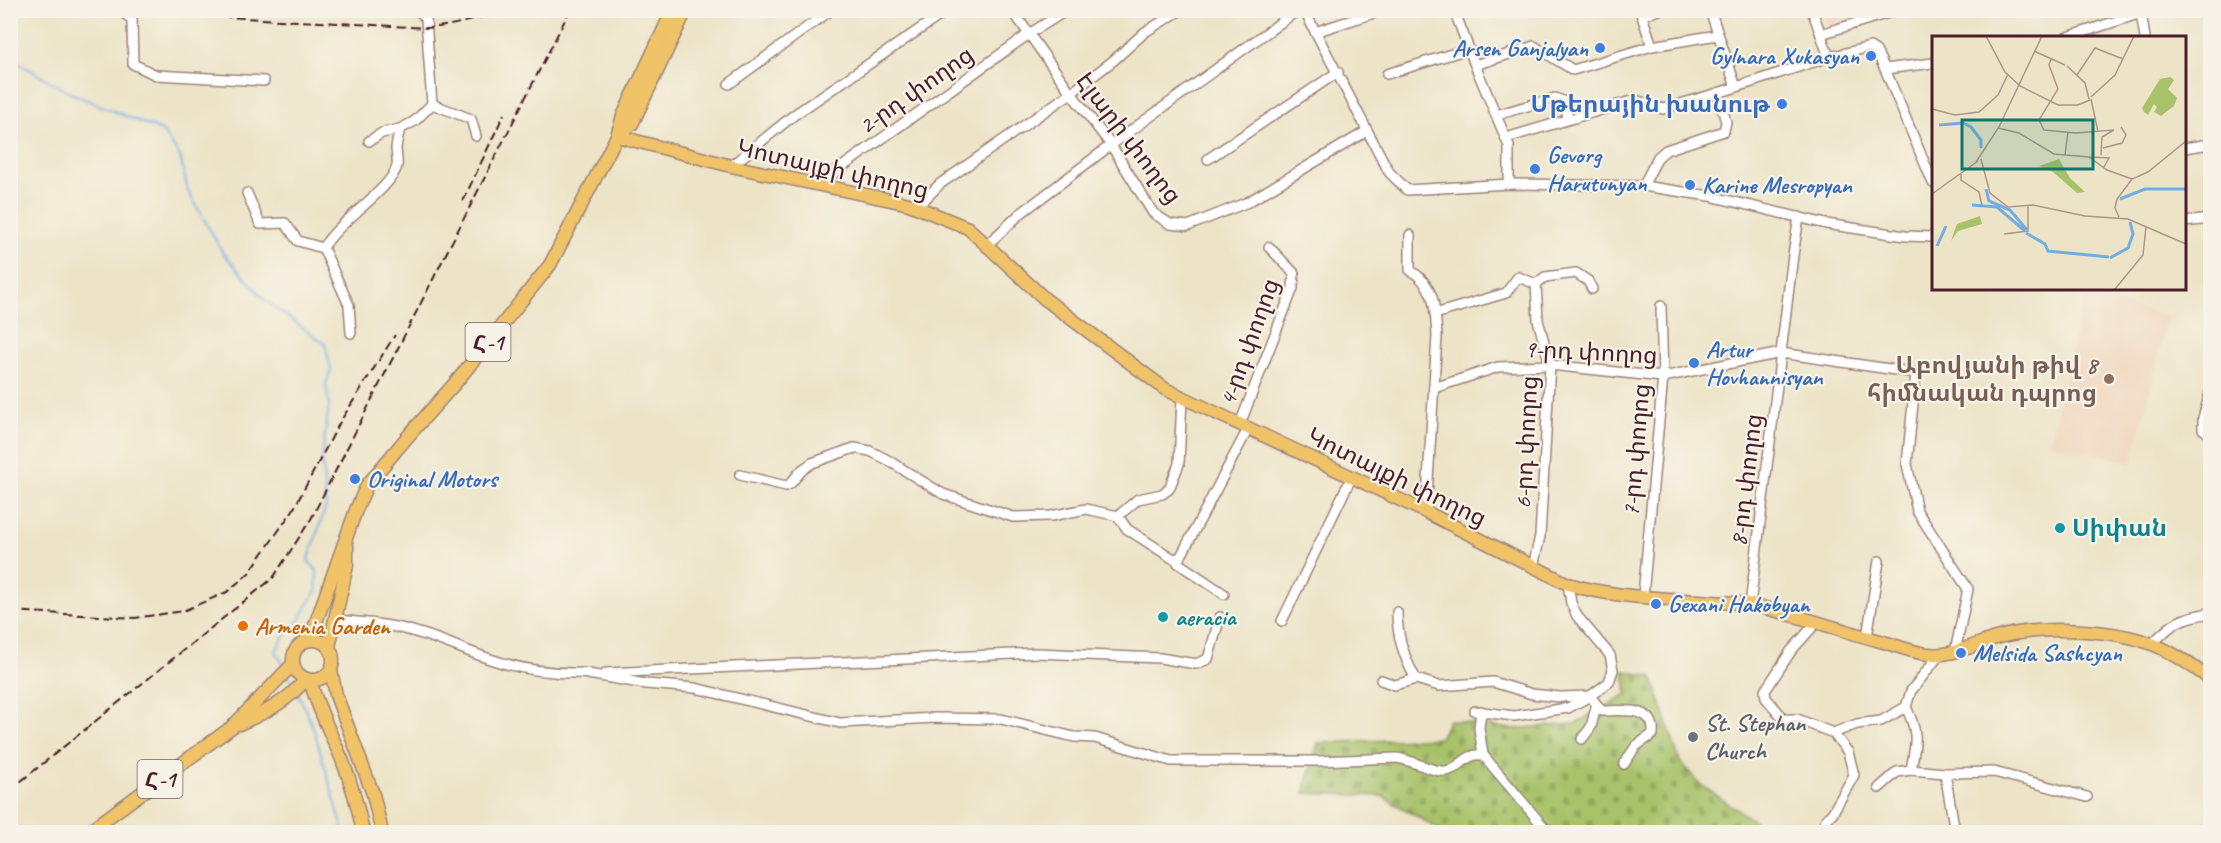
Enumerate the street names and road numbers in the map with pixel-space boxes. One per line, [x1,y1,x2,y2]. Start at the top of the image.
street label: 2-րդ փողոց [853,39,979,141]
street label: Էլարի փողոց [1070,66,1188,210]
street label: Կոտայքի փողոց [734,132,932,206]
street label: 4-րդ փողոց [1212,274,1286,410]
road number: Հ-1 [466,323,510,361]
street label: 9-րդ փողոց [1524,334,1658,370]
street label: 6-րդ փողոց [1508,375,1544,509]
street label: 7-րդ փողոց [1615,382,1657,518]
street label: 8-րդ փողոց [1723,412,1769,548]
street label: Կոտայքի փողոց [1302,421,1492,533]
road number: Հ-1 [138,760,182,798]

